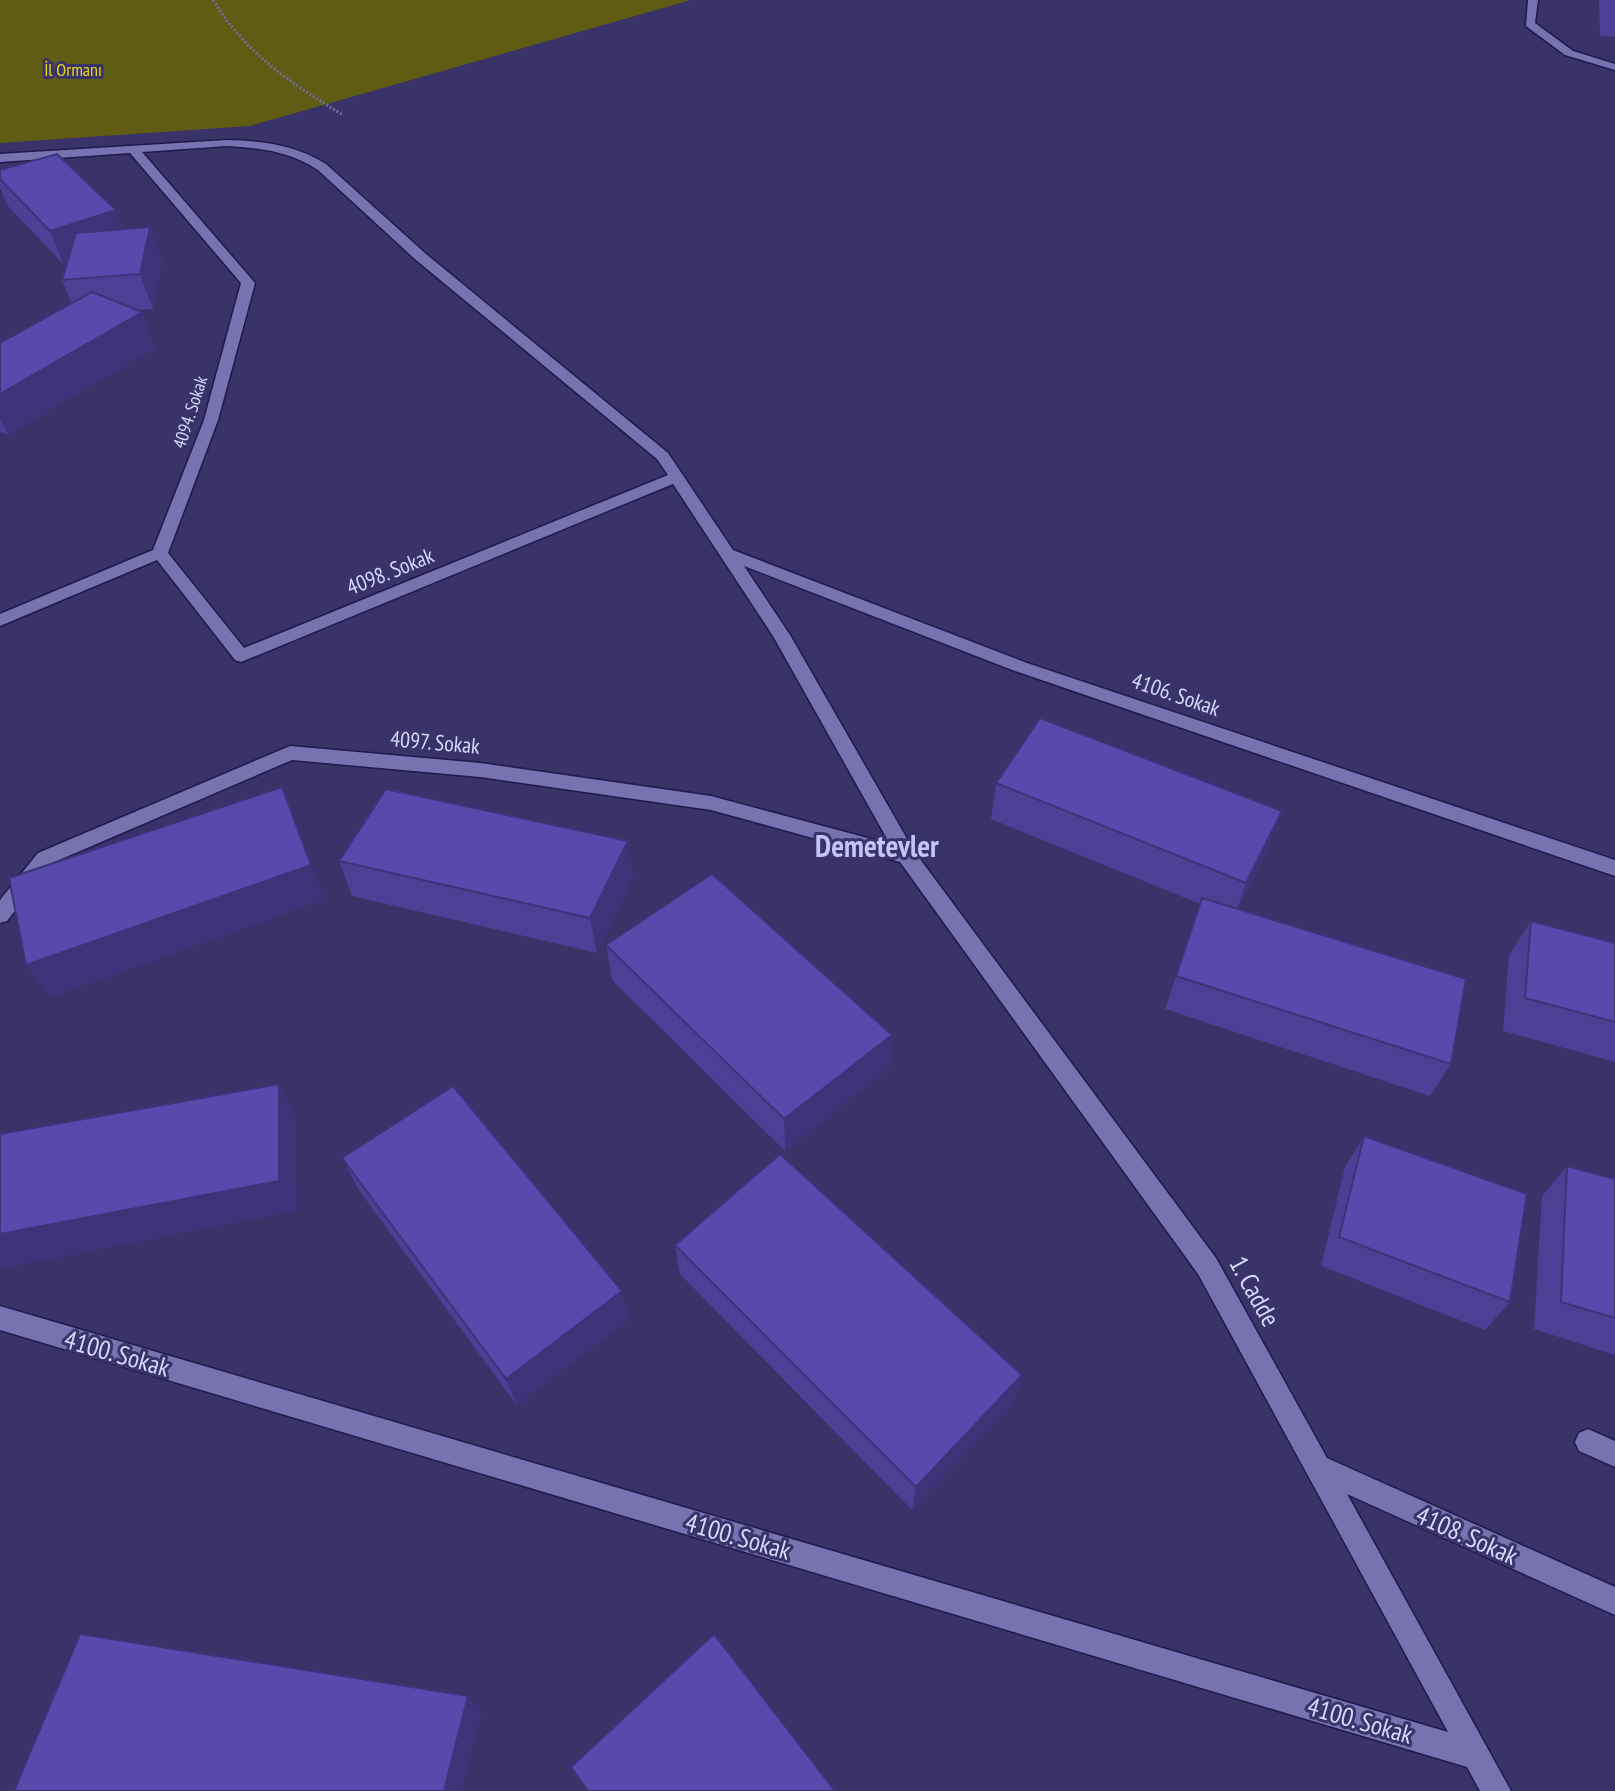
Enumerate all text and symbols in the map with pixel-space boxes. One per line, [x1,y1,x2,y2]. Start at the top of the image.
park label: İl Ormanı [44,58,102,81]
street label: 4094. Sokak [167,373,213,451]
street label: 4098. Sokak [342,541,438,601]
street label: 4106. Sokak [1128,666,1224,722]
street label: 4097. Sokak [389,724,481,760]
district label: Demetevler [815,826,939,865]
street label: 1. Cadde [1222,1250,1288,1332]
street label: 4100. Sokak [60,1322,174,1384]
street label: 4108. Sokak [1411,1498,1523,1572]
street label: 4100. Sokak [681,1505,795,1567]
street label: 4100. Sokak [1303,1689,1417,1751]

